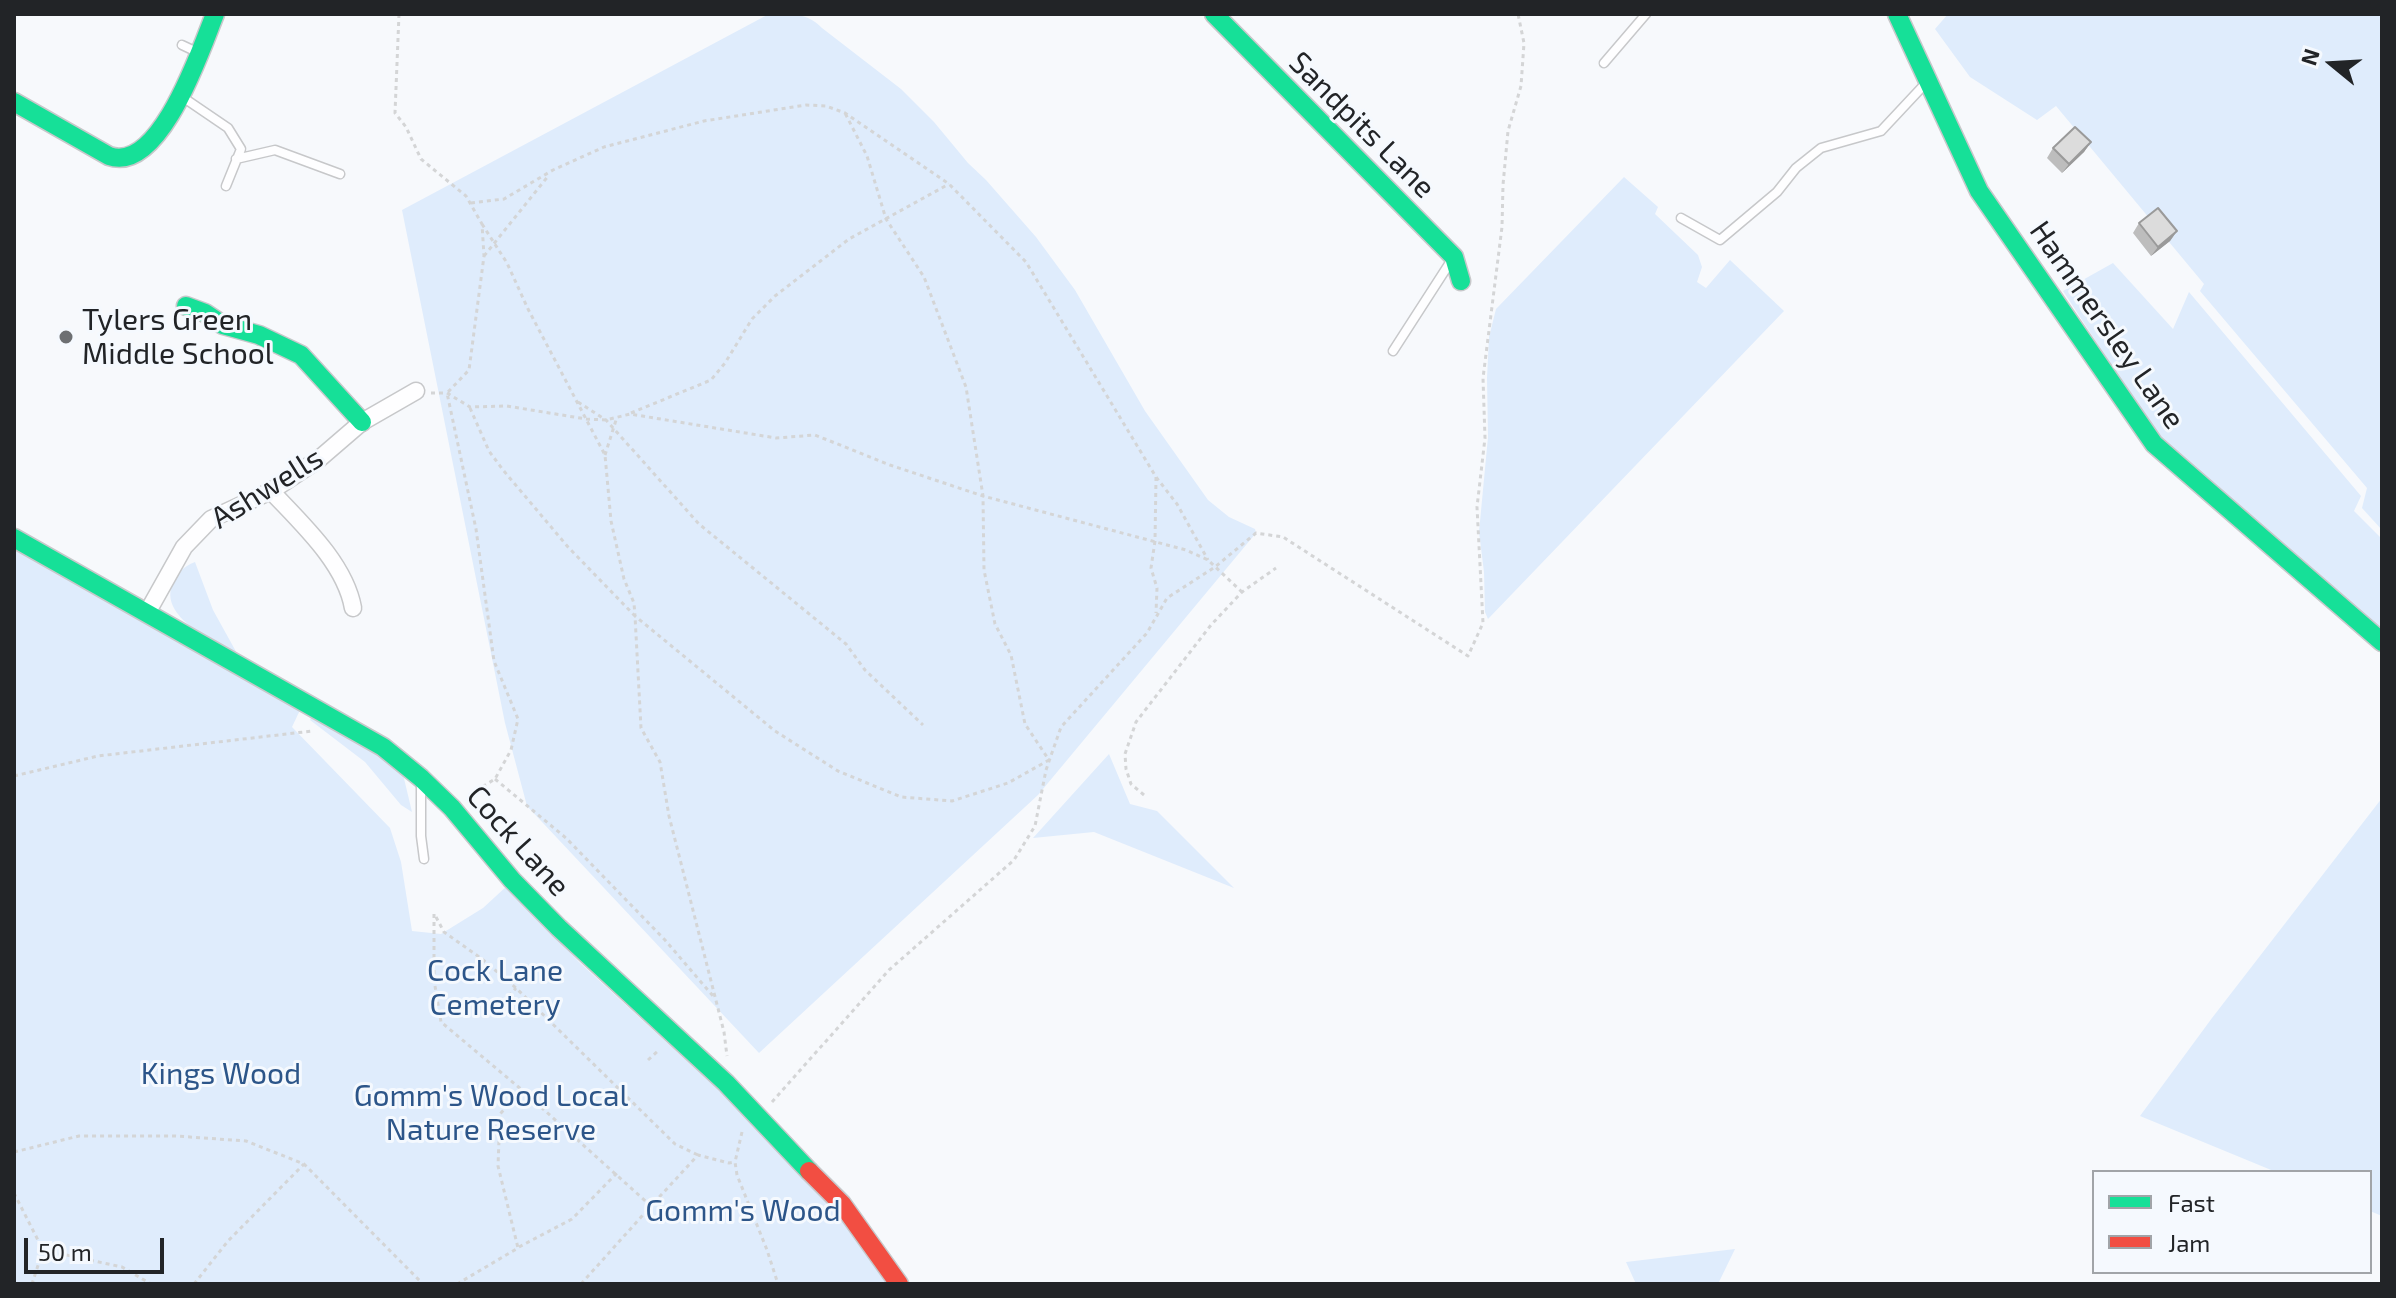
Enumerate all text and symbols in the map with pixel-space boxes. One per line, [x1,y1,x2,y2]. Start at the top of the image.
north arrow [2292,24,2372,104]
street label: Sandpits Lane [1282,45,1442,205]
text: N [2294,45,2324,68]
street label: Hammersley Lane [2022,214,2192,436]
place label: Tylers Green Middle School [82,302,274,372]
marker: Tylers Green Middle School [57,328,75,346]
street label: Ashwells [204,440,330,536]
street label: Cock Lane [459,778,577,904]
park label: Cock Lane Cemetery [427,953,563,1024]
park label: Kings Wood [141,1056,301,1092]
park label: Gomm's Wood Local Nature Reserve [354,1078,628,1148]
legend [2092,1170,2372,1274]
text: Fast [2168,1188,2215,1217]
park label: Gomm's Wood [645,1193,841,1229]
scale bar [28,1222,168,1272]
text: Jam [2168,1228,2210,1257]
text: 50 m [38,1237,92,1266]

